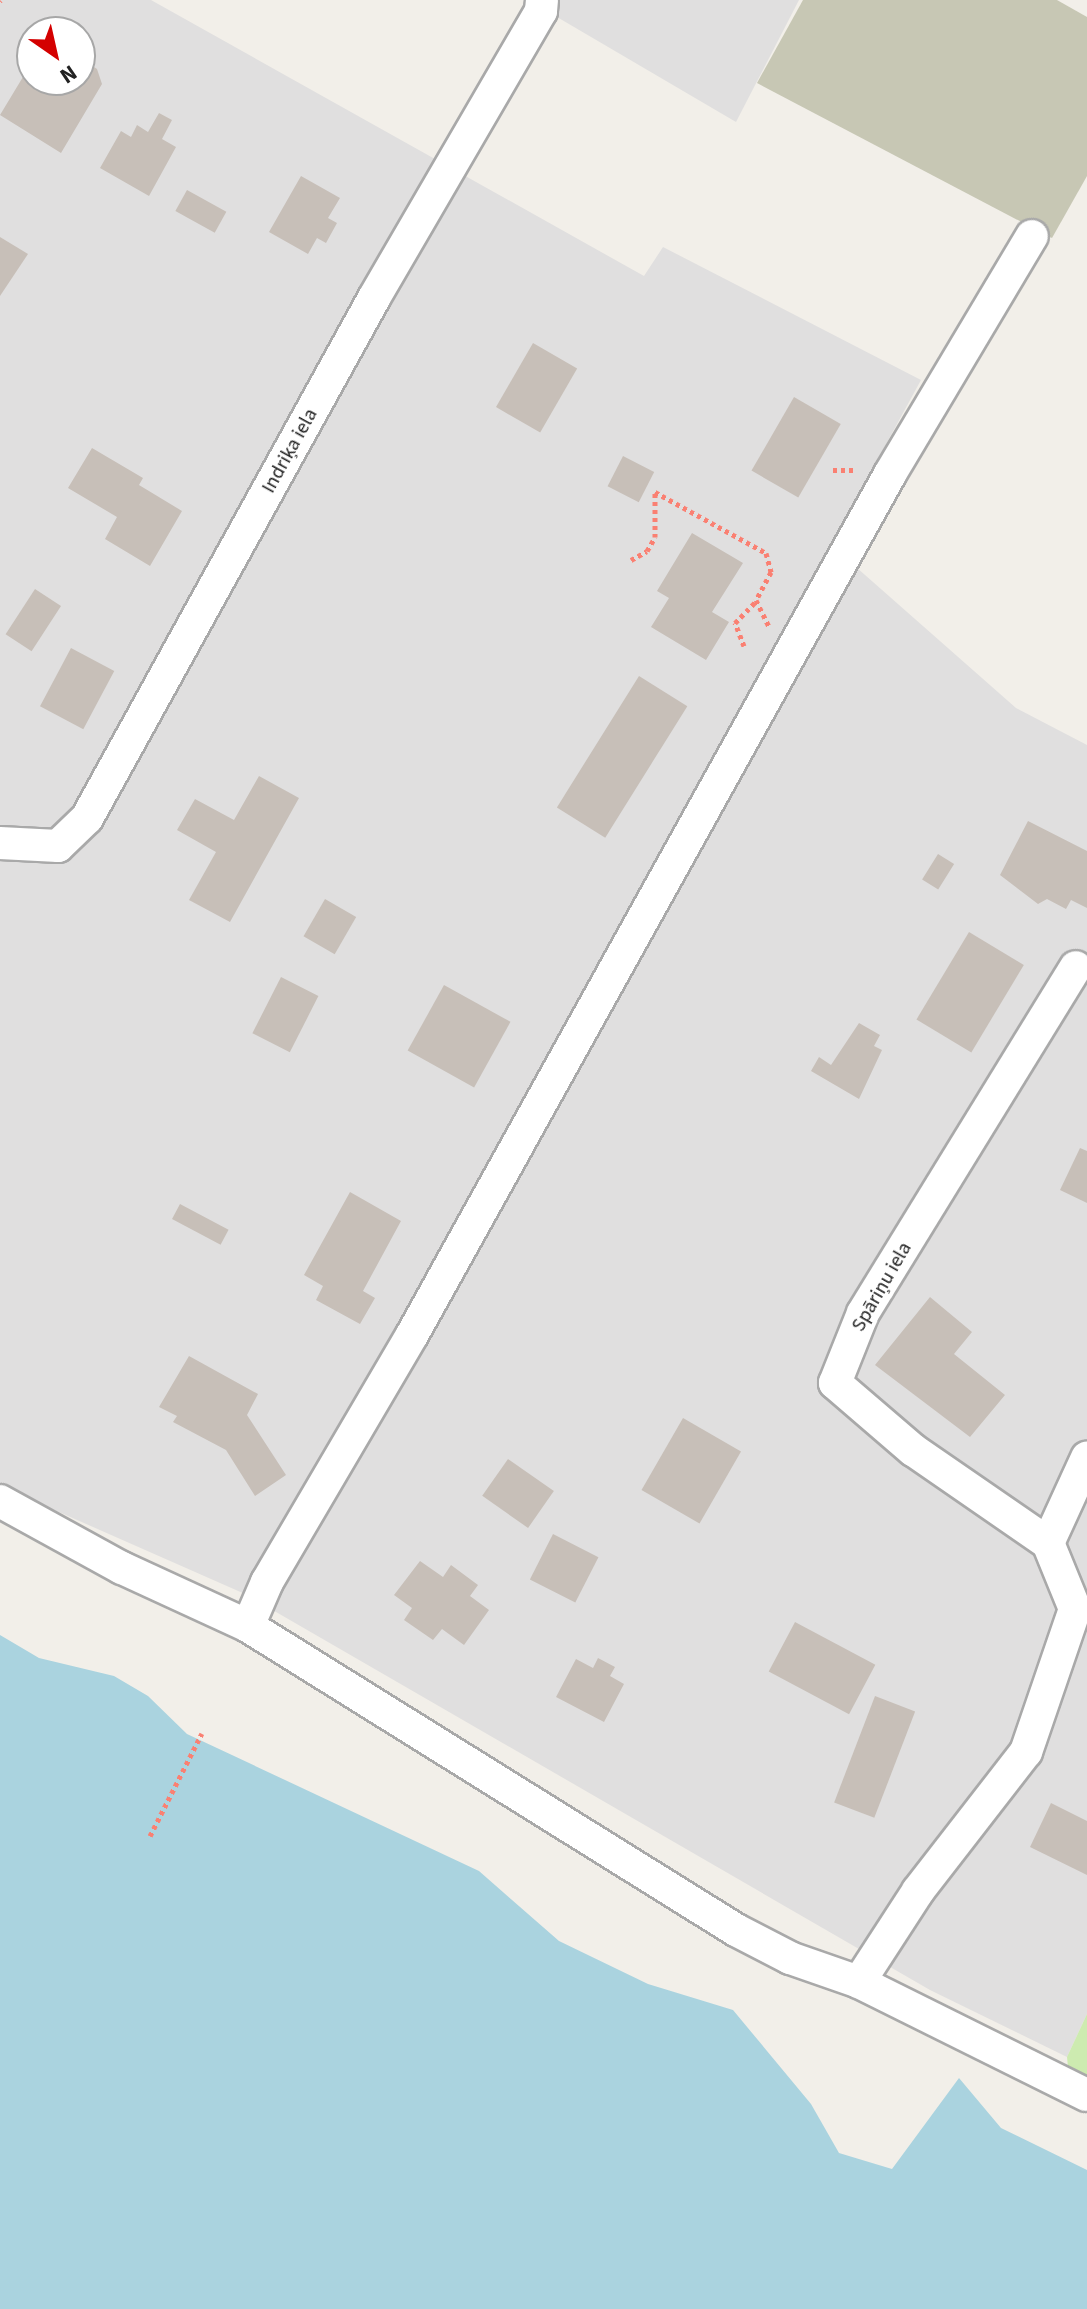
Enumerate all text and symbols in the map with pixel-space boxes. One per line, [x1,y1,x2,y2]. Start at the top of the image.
north arrow [16,16,96,96]
text: N [53,57,83,92]
street label: Indriķa iela [257,405,323,497]
street label: Spāriņu iela [847,1238,917,1336]

